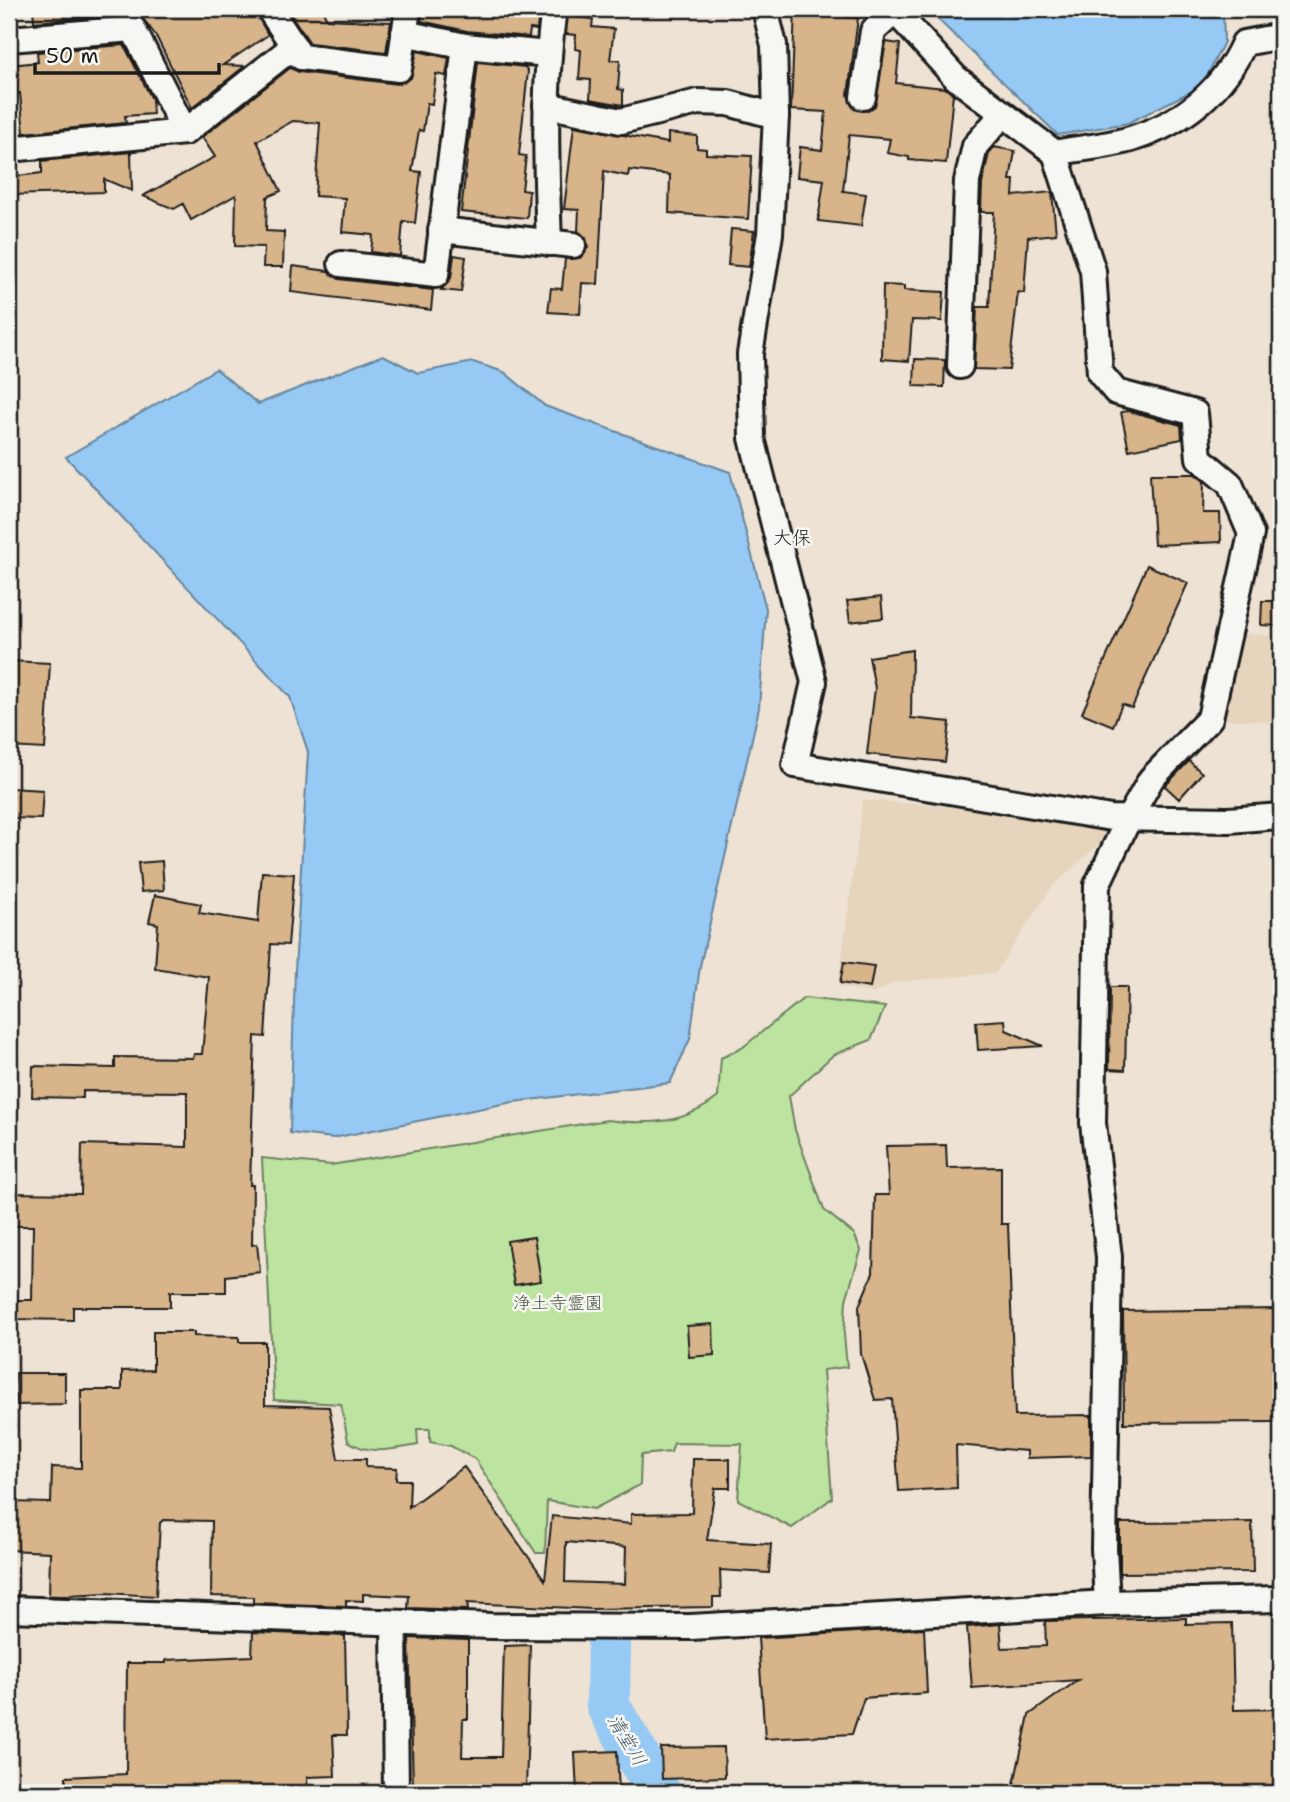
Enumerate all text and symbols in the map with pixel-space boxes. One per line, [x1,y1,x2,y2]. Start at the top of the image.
scale bar [35,32,219,76]
text: 50 m [46,42,99,70]
district label: 大保 [773,525,811,550]
park label: 浄土寺霊園 [513,1291,603,1315]
water label: 清堂川 [602,1709,652,1771]

